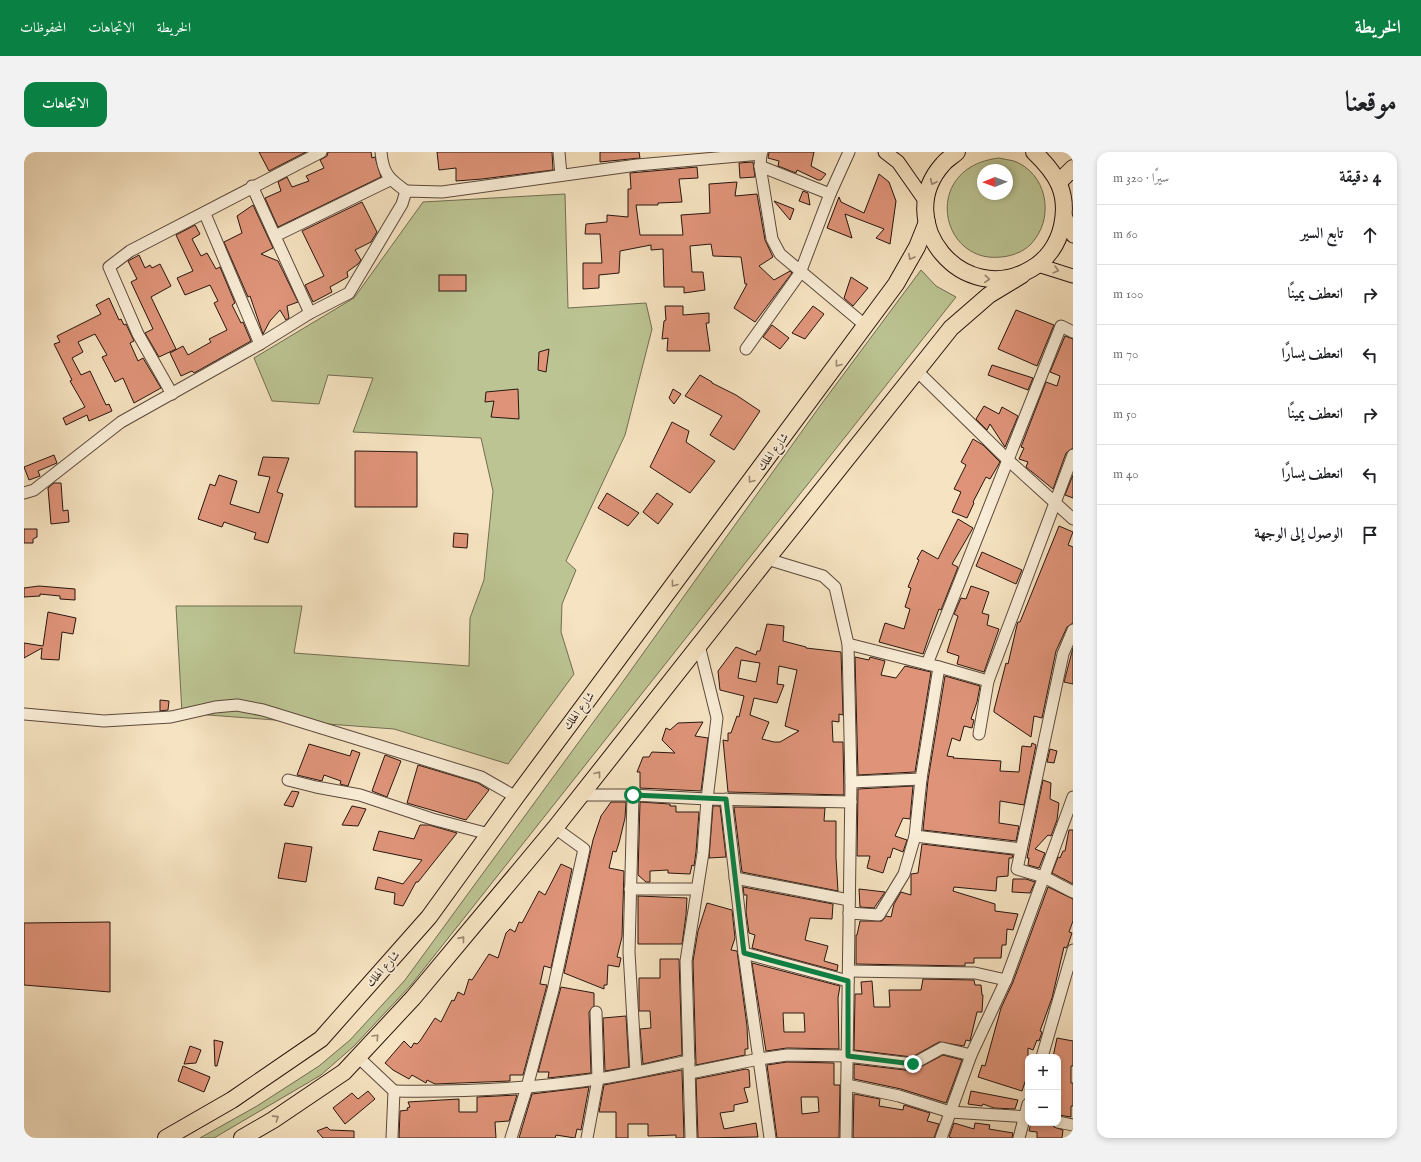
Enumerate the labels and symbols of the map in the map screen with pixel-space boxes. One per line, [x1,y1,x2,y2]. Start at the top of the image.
north arrow [977,164,1013,200]
one-way arrow [930,177,938,185]
one-way arrow [908,253,916,261]
one-way arrow [1052,265,1059,274]
one-way arrow [983,274,990,283]
one-way arrow [835,360,842,367]
street label: شارع الهلك [754,430,795,476]
one-way arrow [749,476,756,483]
one-way arrow [672,580,679,587]
street label: شارع الهلك [560,689,601,735]
one-way arrow [593,772,600,779]
route start [624,786,642,804]
one-way arrow [457,937,464,944]
street label: شارع الهلك [363,948,406,992]
one-way arrow [372,1034,379,1042]
route end [904,1055,922,1073]
one-way arrow [271,1116,278,1123]

